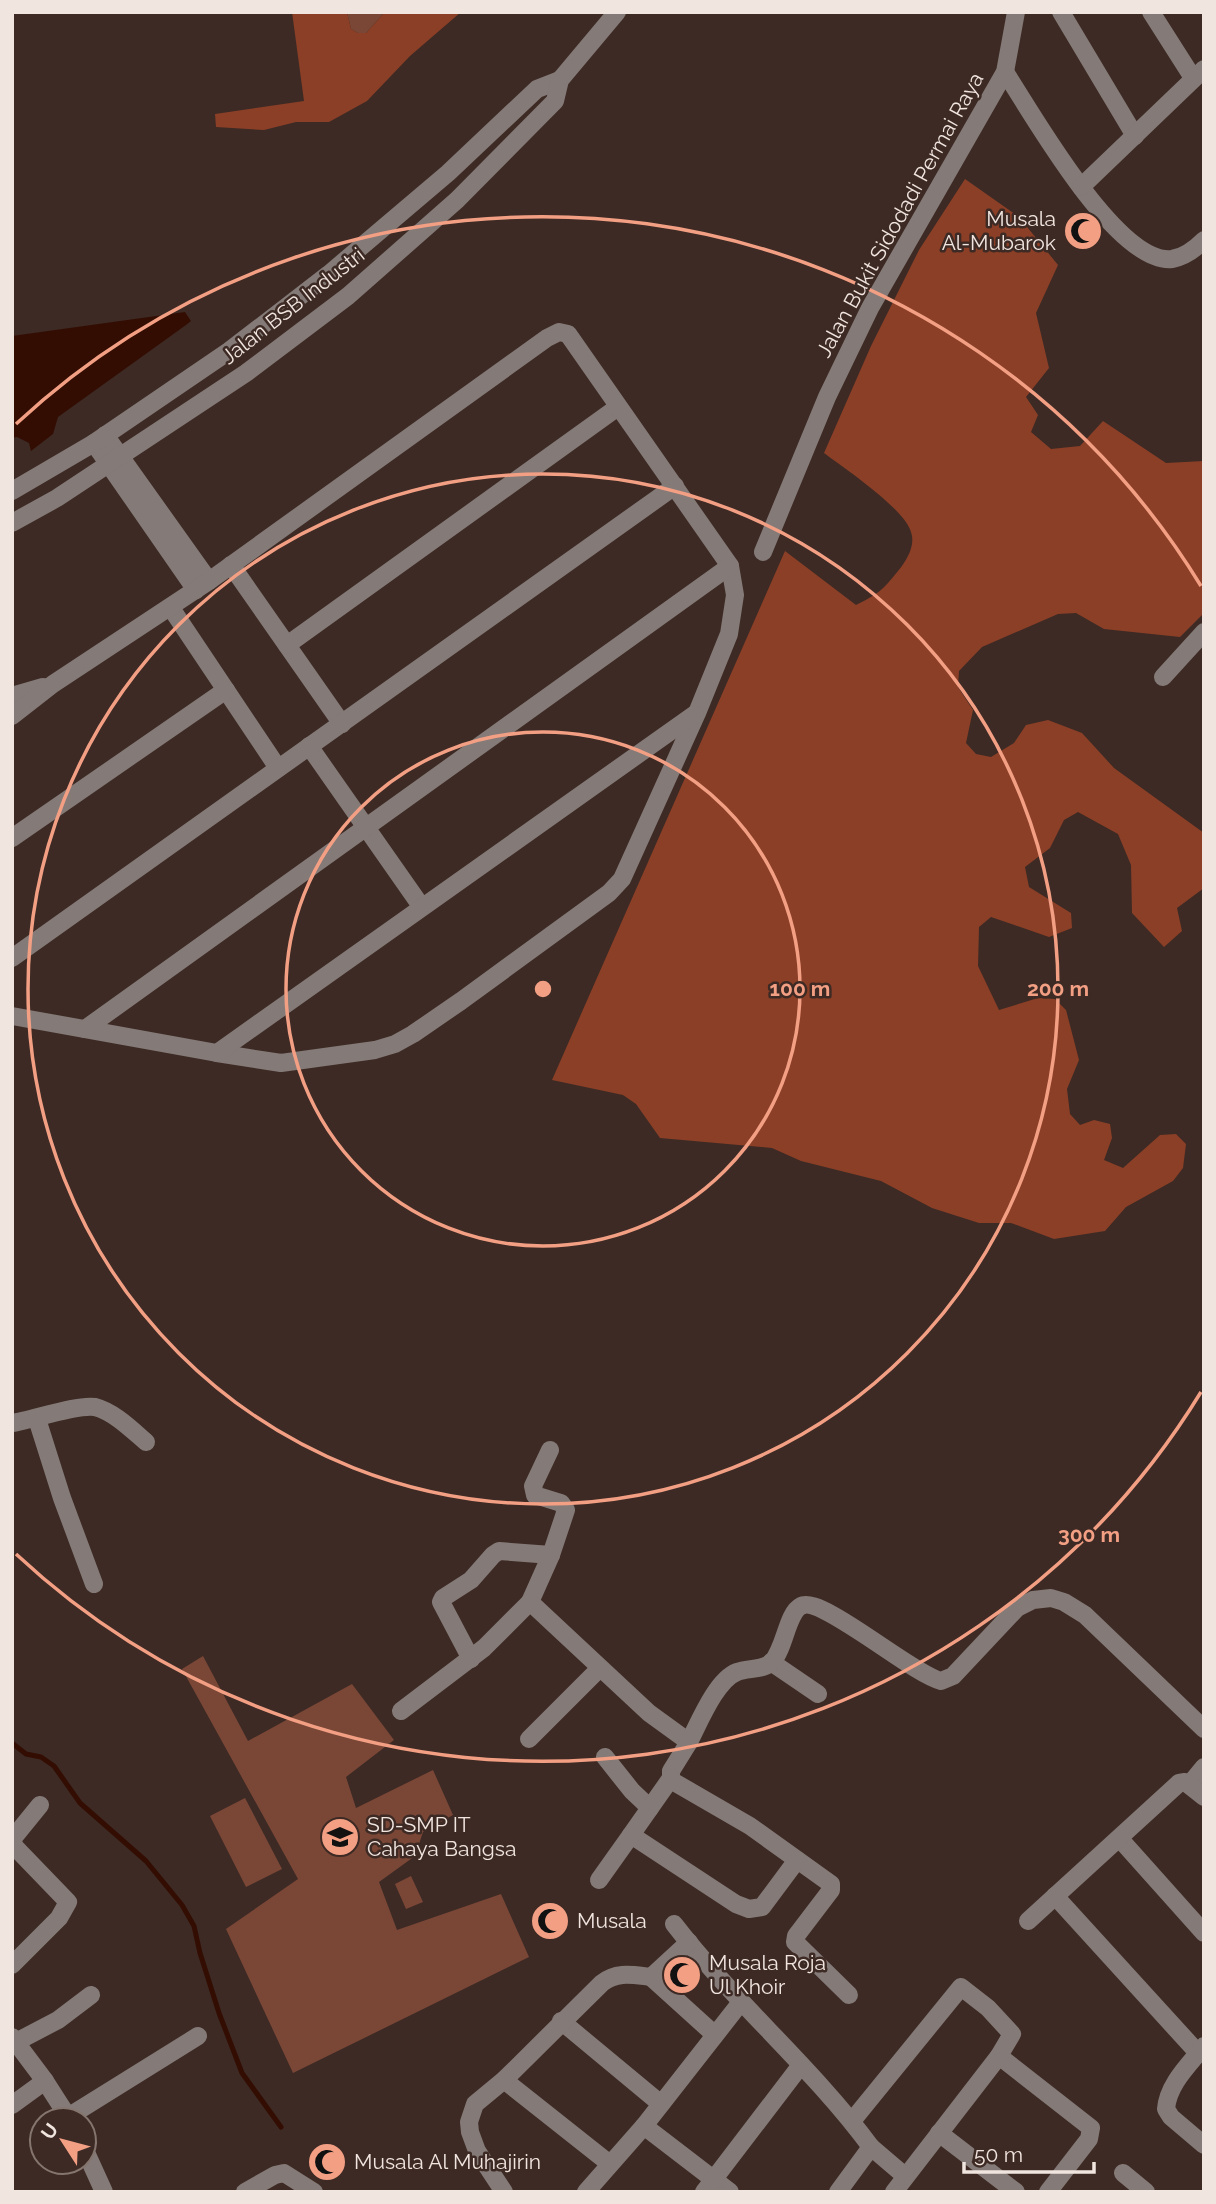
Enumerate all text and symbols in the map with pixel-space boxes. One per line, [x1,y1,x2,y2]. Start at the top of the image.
street label: Jalan Bukit Sidodadi Permai Raya [811,68,988,361]
place label: Musala Al-Mubarok [942,206,1056,255]
mosque icon: Musala Al-Mubarok [1062,210,1104,252]
street label: Jalan BSB Industri [216,242,369,369]
text: 100 m [770,976,830,1001]
text: 200 m [1027,976,1089,1001]
centre of rings [531,977,555,1001]
text: 300 m [1058,1522,1120,1547]
place label: SD-SMP IT Cahaya Bangsa [367,1812,516,1861]
school or university icon: SD-SMP IT Cahaya Bangsa [319,1816,361,1858]
mosque icon: Musala [529,1900,571,1942]
place label: Musala [577,1908,647,1933]
place label: Musala Roja Ul Khoir [709,1950,826,1999]
mosque icon: Musala Roja Ul Khoir [661,1954,703,1996]
north arrow [28,2106,98,2176]
text: U [36,2119,62,2143]
scale bar [964,2130,1094,2174]
mosque icon: Musala Al Muhajirin [306,2141,348,2183]
text: 50 m [974,2142,1023,2167]
place label: Musala Al Muhajirin [354,2149,541,2174]

